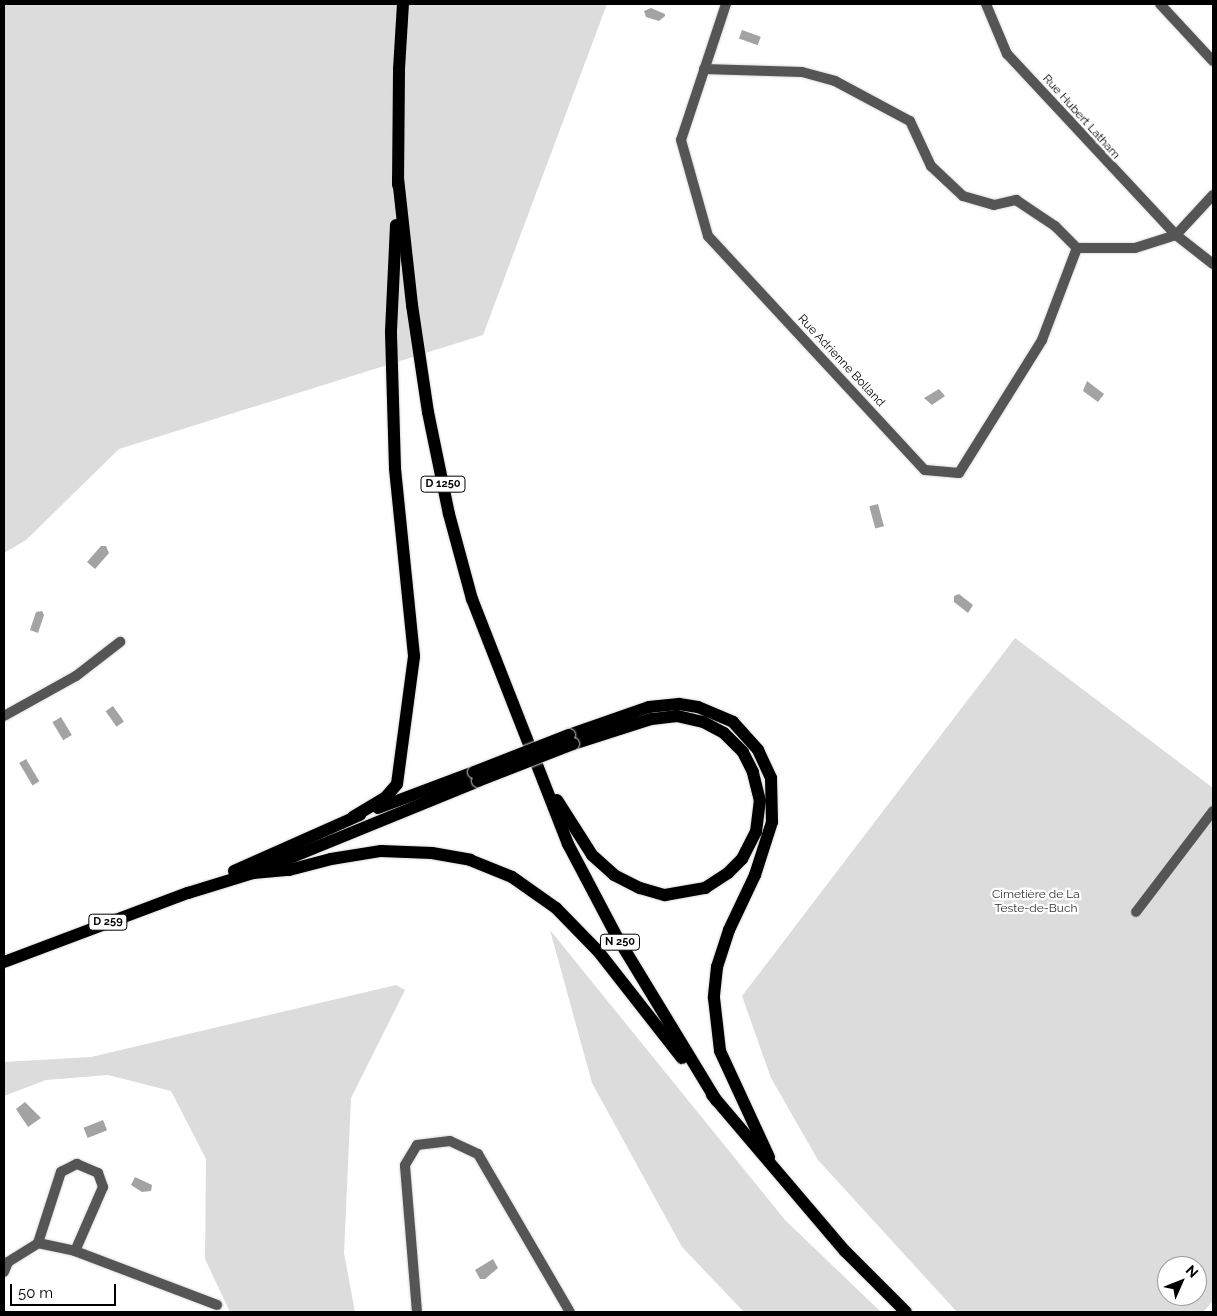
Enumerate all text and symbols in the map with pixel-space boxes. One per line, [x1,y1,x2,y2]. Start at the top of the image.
street label: Rue Hubert Latham [1039,72,1123,162]
street label: Rue Adrienne Bolland [794,312,888,410]
road number: D 1250 [419,476,467,492]
park label: Cimetière de La Teste-de-Buch [992,888,1080,916]
road number: D 259 [88,914,128,930]
road number: N 250 [599,934,641,950]
north arrow [1157,1256,1207,1306]
text: N [1183,1262,1202,1281]
scale bar [12,1274,119,1306]
text: 50 m [18,1284,53,1302]

